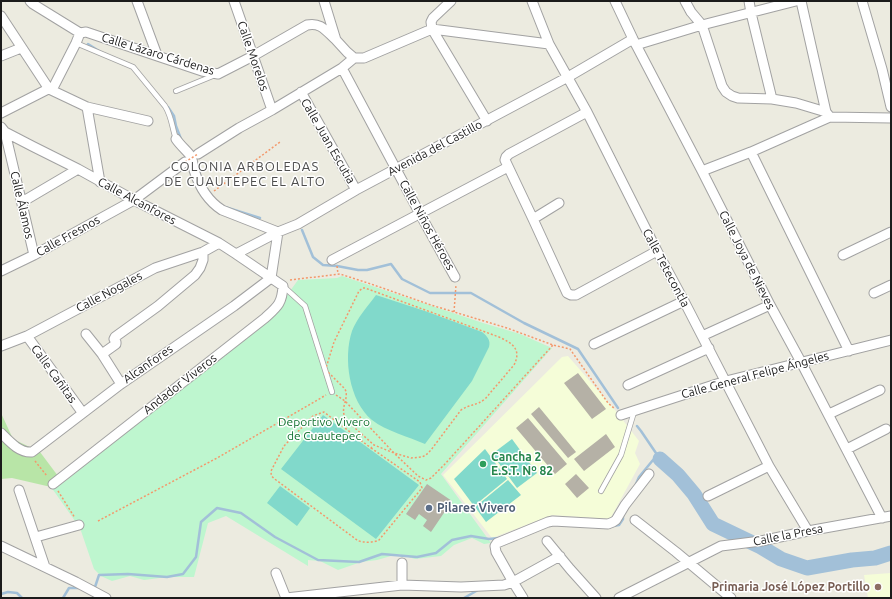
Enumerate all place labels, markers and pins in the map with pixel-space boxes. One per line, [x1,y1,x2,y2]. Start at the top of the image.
place label: Cancha 2 E.S.T. Nº 82 [491,450,553,478]
marker: Cancha 2 E.S.T. Nº 82 [478,459,488,469]
place label: Pilares Vivero [437,501,516,515]
marker: Pilares Vivero [424,503,434,513]
place label: Primaria José López Portillo [712,580,870,594]
marker: Primaria José López Portillo [873,582,883,592]

